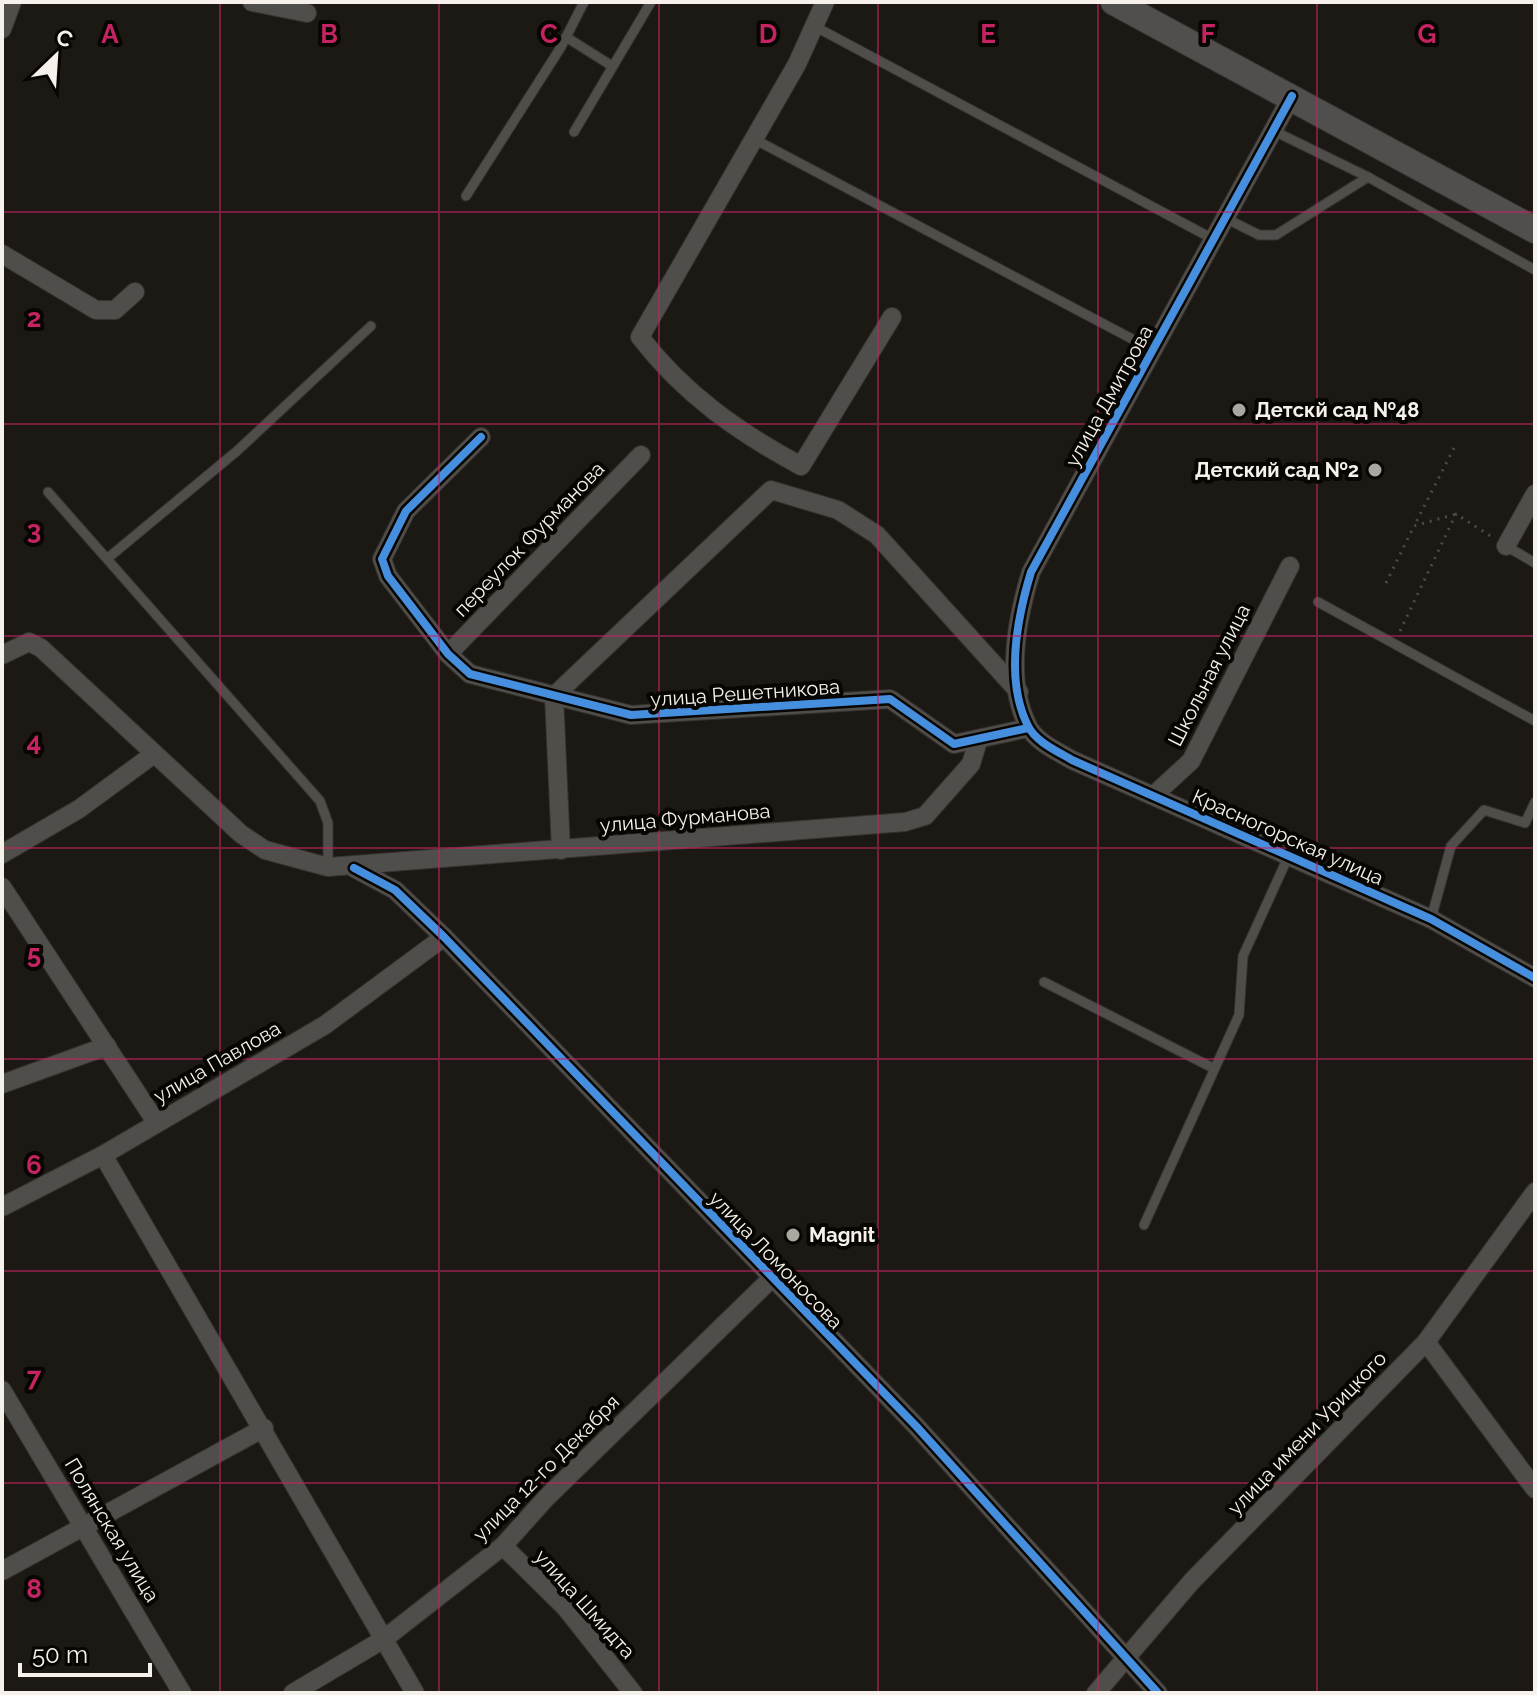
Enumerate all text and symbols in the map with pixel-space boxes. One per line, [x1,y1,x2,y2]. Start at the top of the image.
north arrow [16,16,96,96]
text: A [101,19,119,49]
text: B [320,19,338,49]
text: C [540,19,558,49]
text: D [759,19,777,49]
text: E [980,19,996,49]
text: F [1201,19,1216,49]
text: G [1418,19,1436,49]
text: С [52,23,77,53]
text: 2 [27,303,41,333]
street label: улица Дмитрова [1060,321,1158,471]
place label: Детскй сад №48 [1255,398,1419,422]
marker: Детскй сад №48 [1230,401,1248,419]
street label: переулок Фурманова [449,457,609,621]
place label: Детский сад №2 [1195,458,1359,482]
marker: Детский сад №2 [1366,461,1384,479]
text: 3 [27,515,41,545]
street label: Школьная улица [1163,600,1255,750]
street label: улица Решетникова [649,674,841,712]
text: 4 [27,727,41,757]
street label: Красногорская улица [1189,784,1387,890]
street label: улица Фурманова [599,799,771,837]
text: 5 [27,939,41,969]
street label: улица Павлова [149,1016,285,1108]
text: 6 [26,1150,42,1180]
street label: улица Ломоносова [704,1186,848,1334]
place label: Magnit [809,1223,876,1247]
marker: Magnit [784,1226,802,1244]
street label: улица имени Урицкого [1223,1346,1391,1520]
text: 7 [27,1362,42,1392]
street label: улица 12-го Декабря [468,1390,624,1546]
street label: Полянская улица [60,1454,164,1606]
street label: улица Шмидта [530,1544,640,1664]
text: 8 [26,1574,42,1604]
scale bar [20,1627,150,1677]
text: 50 m [32,1640,88,1669]

